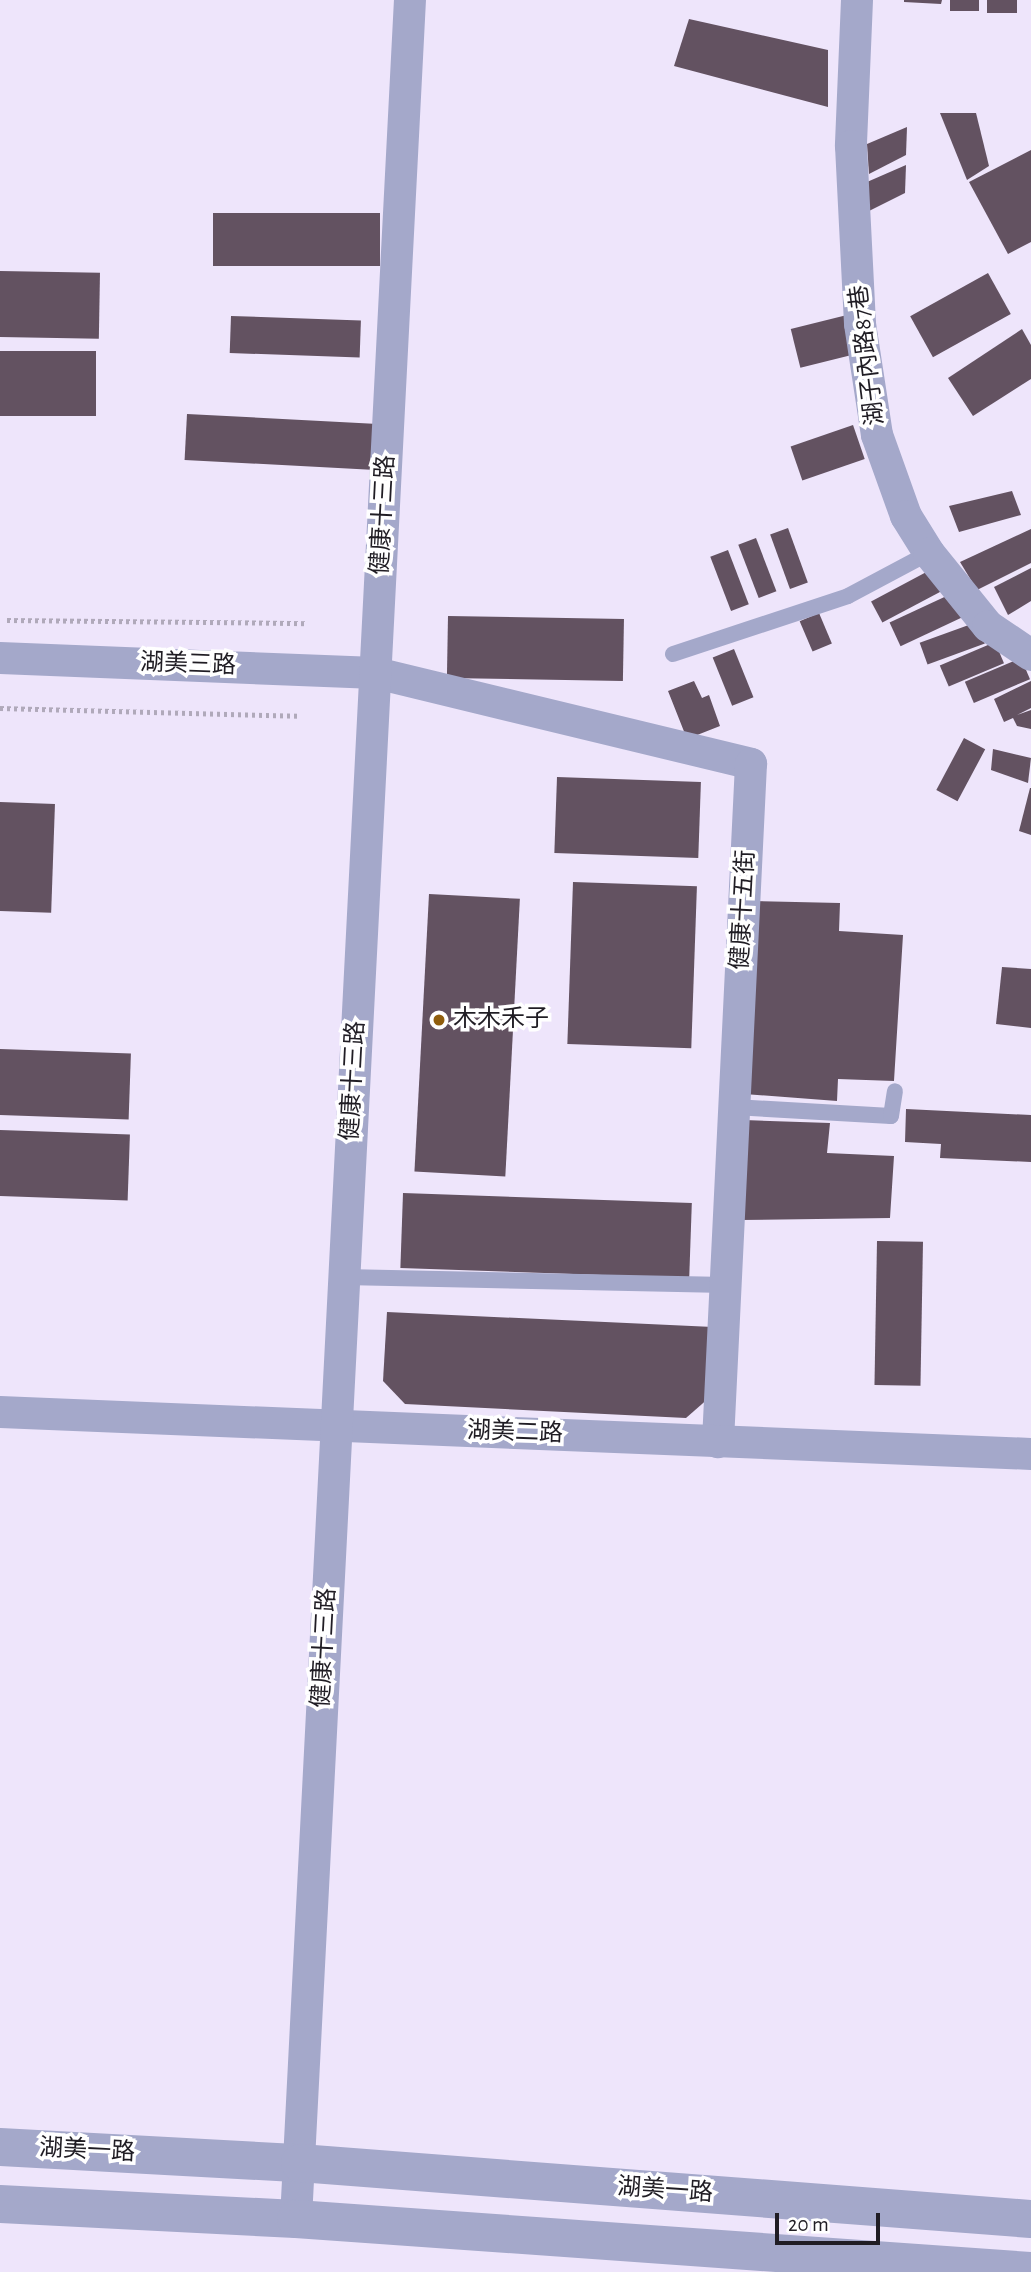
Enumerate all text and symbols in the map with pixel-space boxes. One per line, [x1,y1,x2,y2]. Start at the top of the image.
street label: 湖子內路87巷 [845,283,891,427]
street label: 健康十三路 [366,454,402,576]
street label: 湖美三路 [140,649,236,681]
street label: 健康十五街 [726,849,762,971]
place label: 木木禾子 [453,1006,549,1034]
marker: 木木禾子 [431,1012,447,1028]
street label: 健康十三路 [336,1020,372,1142]
street label: 湖美二路 [467,1417,563,1449]
street label: 健康十三路 [307,1587,343,1709]
street label: 湖美一路 [38,2134,136,2168]
street label: 湖美一路 [616,2173,714,2209]
scale bar [779,2198,884,2242]
text: 20 m [788,2214,829,2235]

